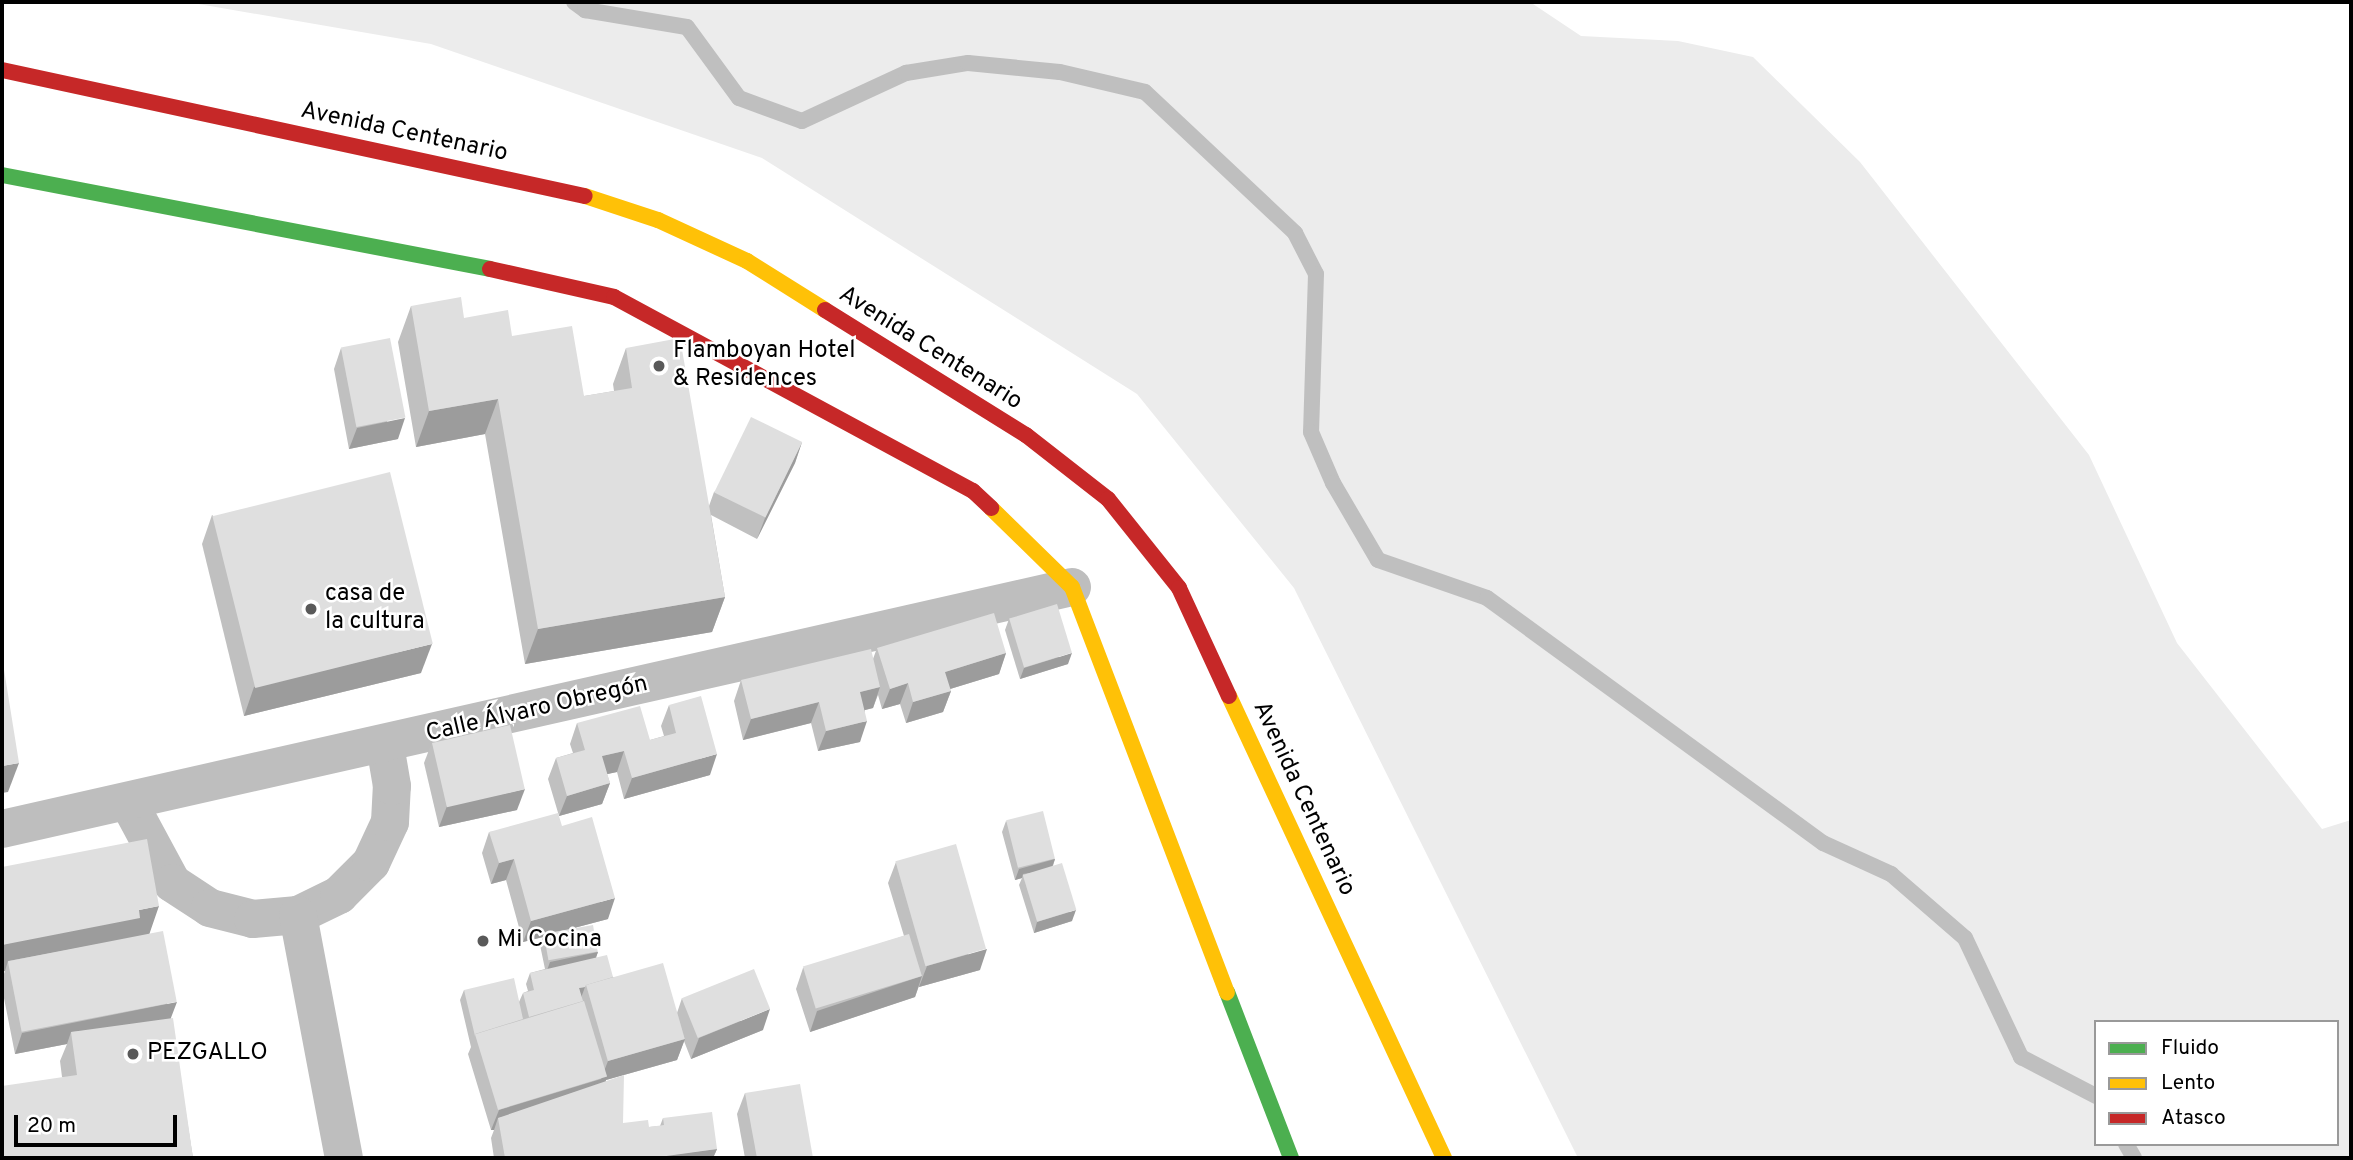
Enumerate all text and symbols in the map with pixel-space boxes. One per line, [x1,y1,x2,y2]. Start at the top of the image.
street label: Avenida Centenario [298,97,510,169]
street label: Avenida Centenario [833,281,1027,417]
place label: Flamboyan Hotel & Residences [673,338,856,394]
marker: Flamboyan Hotel & Residences [651,358,667,374]
place label: casa de la cultura [325,581,425,637]
marker: casa de la cultura [303,601,319,617]
street label: Calle Álvaro Obregón [423,670,651,750]
street label: Avenida Centenario [1245,697,1361,901]
place label: Mi Cocina [497,927,602,955]
marker: Mi Cocina [475,933,491,949]
legend [2094,1020,2339,1146]
text: Fluido [2161,1035,2219,1062]
place label: PEZGALLO [147,1040,268,1068]
marker: PEZGALLO [125,1046,141,1062]
text: Lento [2161,1070,2215,1097]
scale bar [18,1100,180,1144]
text: Atasco [2161,1105,2226,1132]
text: 20 m [27,1113,76,1140]

